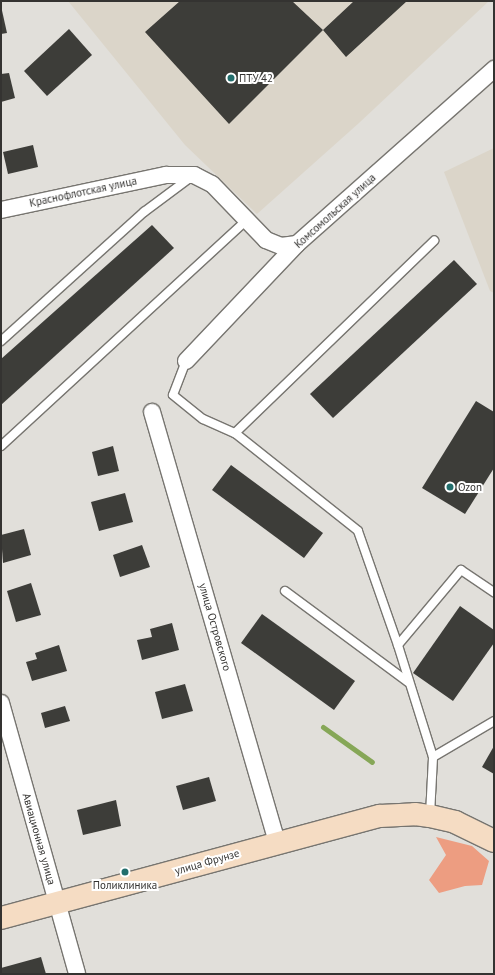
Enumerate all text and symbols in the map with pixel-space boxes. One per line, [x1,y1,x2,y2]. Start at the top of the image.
place label: ПТУ 42 [239,71,273,85]
marker: ПТУ 42 [226,73,236,83]
street label: Комсомольская улица [292,171,378,251]
street label: Краснофлотская улица [28,174,138,210]
place label: Ozon [458,480,482,494]
marker: Ozon [445,482,455,492]
street label: улица Островского [196,582,234,672]
street label: Авиационная улица [20,792,58,886]
street label: улица Фрунзе [173,846,241,878]
marker: Поликлиника [120,867,130,877]
place label: Поликлиника [93,878,157,892]

